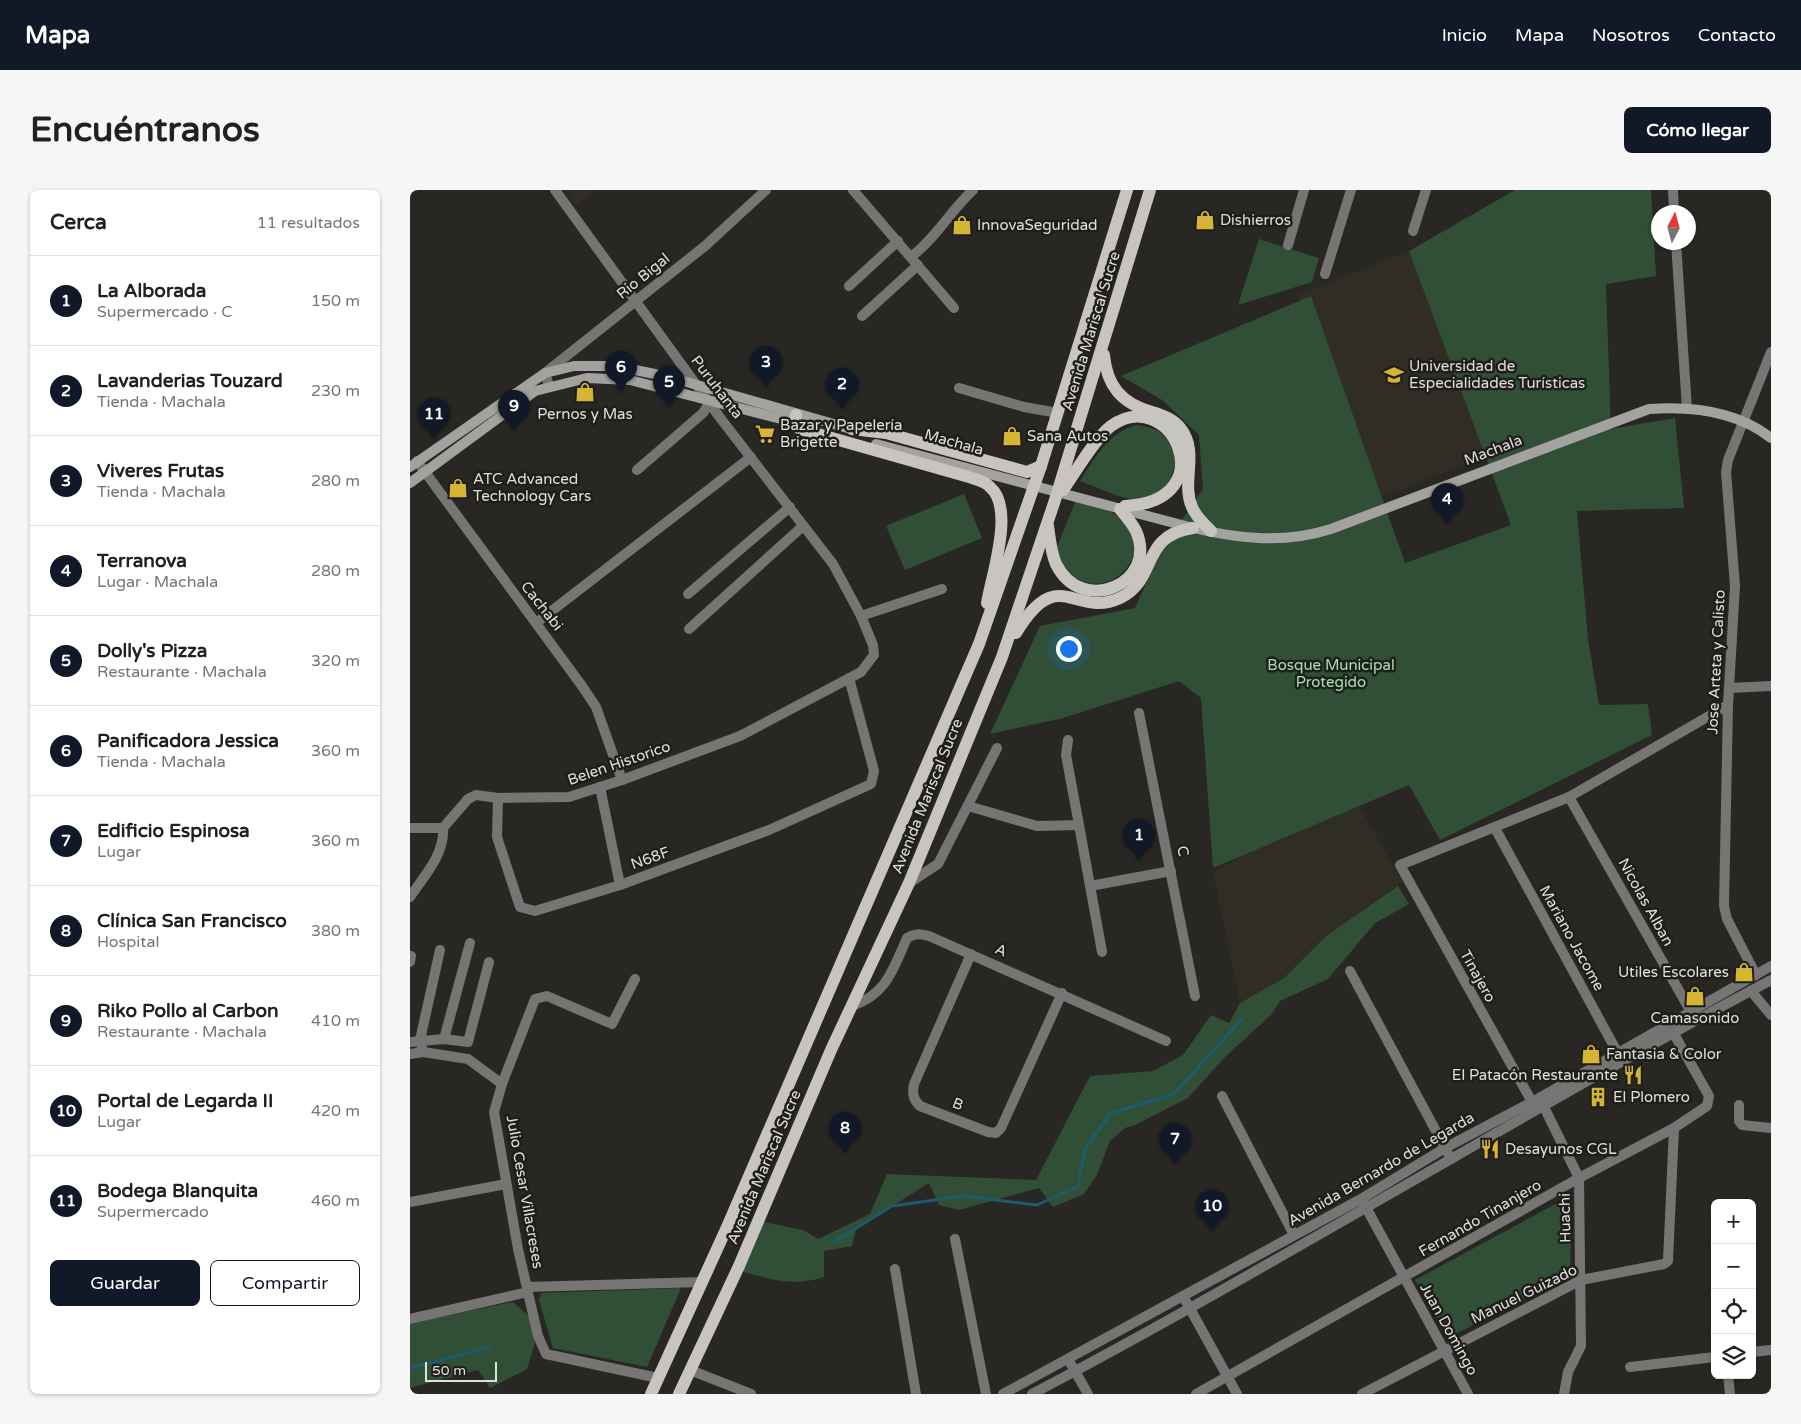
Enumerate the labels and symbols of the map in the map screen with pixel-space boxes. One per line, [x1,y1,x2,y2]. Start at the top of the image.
north arrow [1651,205,1696,250]
shop icon: Dishierros [1194,209,1216,231]
place label: Dishierros [1220,211,1291,229]
shop icon: InnovaSeguridad [951,214,973,236]
place label: InnovaSeguridad [977,216,1098,234]
street label: Rio Bigal [613,249,673,303]
street label: Avenida Mariscal Sucre [1058,249,1124,413]
pin: 3 [750,346,782,387]
pin: 6 [605,351,637,392]
street label: Puruhanta [687,352,747,422]
place label: Universidad de Especialidades Turísticas [1409,357,1585,392]
school or university icon: Universidad de Especialidades Turísticas [1383,364,1405,386]
pin: 5 [653,366,685,407]
pin: 2 [826,368,858,409]
shop icon: Pernos y Mas [574,381,596,403]
pin: 9 [498,390,530,431]
pin: 11 [418,398,450,439]
place label: Pernos y Mas [537,405,633,423]
place label: Bazar y Papelería Brigette [780,416,903,451]
supermarket icon: Bazar y Papelería Brigette [754,423,776,445]
street label: Machala [922,425,986,459]
shop icon: Sana Autos [1001,425,1023,447]
place label: Sana Autos [1027,427,1108,445]
street label: Machala [1461,431,1525,469]
place label: ATC Advanced Technology Cars [473,470,591,505]
shop icon: ATC Advanced Technology Cars [447,477,469,499]
pin: 4 [1431,483,1463,524]
street label: Cachabi [517,578,567,634]
street label: Jose Arteta y Calisto [1703,589,1729,735]
your location [1056,636,1082,662]
park label: Bosque Municipal Protegido [1267,656,1395,691]
street label: Avenida Mariscal Sucre [888,716,966,876]
street label: Belen Historico [565,737,673,789]
pin: 1 [1123,819,1155,860]
street label: N68F [628,843,672,873]
street label: C [1173,844,1193,858]
street label: Nicolas Alban [1614,855,1678,949]
street label: Mariano Jacome [1536,882,1608,994]
street label: A [992,940,1010,960]
street label: Tinajero [1456,947,1500,1005]
shop icon: Utiles Escolares [1733,961,1755,983]
place label: Utiles Escolares [1618,963,1729,981]
shop icon: Camasonido [1684,985,1706,1007]
place label: Camasonido [1651,1009,1739,1027]
shop icon: Fantasia & Color [1580,1043,1602,1065]
place label: Fantasia & Color [1606,1045,1722,1063]
restaurant icon: El Patacón Restaurante [1622,1064,1644,1086]
place label: El Patacón Restaurante [1452,1066,1618,1084]
building icon: El Plomero [1587,1086,1609,1108]
street label: Avenida Mariscal Sucre [723,1087,805,1247]
place label: El Plomero [1613,1088,1690,1106]
street label: B [950,1094,966,1114]
street label: Avenida Bernardo de Legarda [1285,1108,1477,1230]
pin: 8 [829,1112,861,1153]
street label: Julio Cesar Villacreses [503,1114,547,1270]
pin: 7 [1159,1123,1191,1164]
restaurant icon: Desayunos CGL [1479,1138,1501,1160]
place label: Desayunos CGL [1505,1140,1617,1158]
street label: Fernando Tinanjero [1416,1176,1544,1260]
pin: 10 [1196,1190,1228,1231]
street label: Huachi [1556,1193,1574,1243]
street label: Manuel Guizado [1468,1260,1580,1328]
street label: Juan Domingo [1416,1280,1482,1378]
scale bar [425,1359,498,1382]

